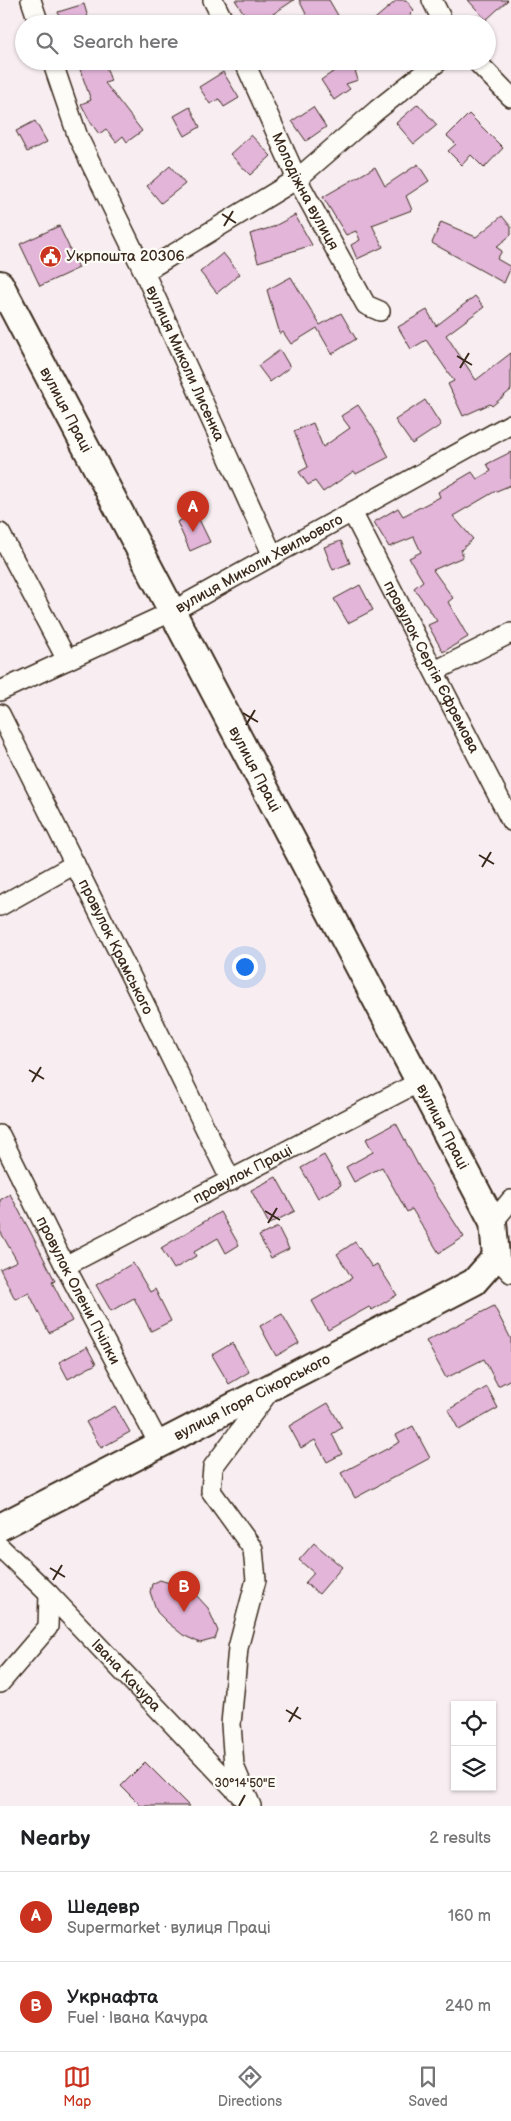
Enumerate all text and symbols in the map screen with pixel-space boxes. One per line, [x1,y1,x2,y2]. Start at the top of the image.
search box [15,15,496,70]
icon: search [33,29,61,57]
text: Search here [73,31,178,54]
street label: Молодіжна вулиця [267,129,343,254]
public building icon: Укрпошта 20306 [38,244,62,268]
place label: Укрпошта 20306 [66,247,185,266]
street label: вулиця Миколи Лисенка [141,283,229,445]
street label: вулиця Праці [35,364,96,456]
pin: A [177,491,209,532]
street label: вулиця Миколи Хвильового [172,510,346,618]
street label: провулок Сергія Єфремова [379,578,483,756]
street label: вулиця Праці [224,723,285,815]
street label: провулок Крамського [74,876,157,1018]
your location [232,954,258,980]
street label: вулиця Праці [412,1081,473,1173]
street label: провулок Праці [190,1141,296,1208]
street label: провулок Олени Пчілки [32,1213,124,1368]
street label: вулиця Ігоря Сікорського [171,1350,334,1445]
pin: B [168,1571,200,1612]
street label: Івана Качура [87,1635,165,1716]
map controls [451,1701,496,1791]
button: locate [451,1701,496,1746]
button: layers [451,1746,496,1791]
text: 30°14'50"E [215,1776,276,1791]
text: Nearby [20,1826,90,1851]
text: 2 results [429,1829,491,1848]
text: Шедевр [67,1896,140,1919]
text: A [31,1907,41,1926]
text: 160 m [448,1907,491,1926]
text: Supermarket · вулиця Праці [67,1919,271,1938]
text: Укрнафта [67,1986,158,2009]
text: B [30,1997,42,2016]
text: 240 m [445,1997,491,2016]
text: Fuel · Івана Качура [67,2009,208,2028]
tab: Map [63,2063,91,2110]
tab: Directions [218,2063,282,2110]
tab: Saved [408,2063,448,2110]

